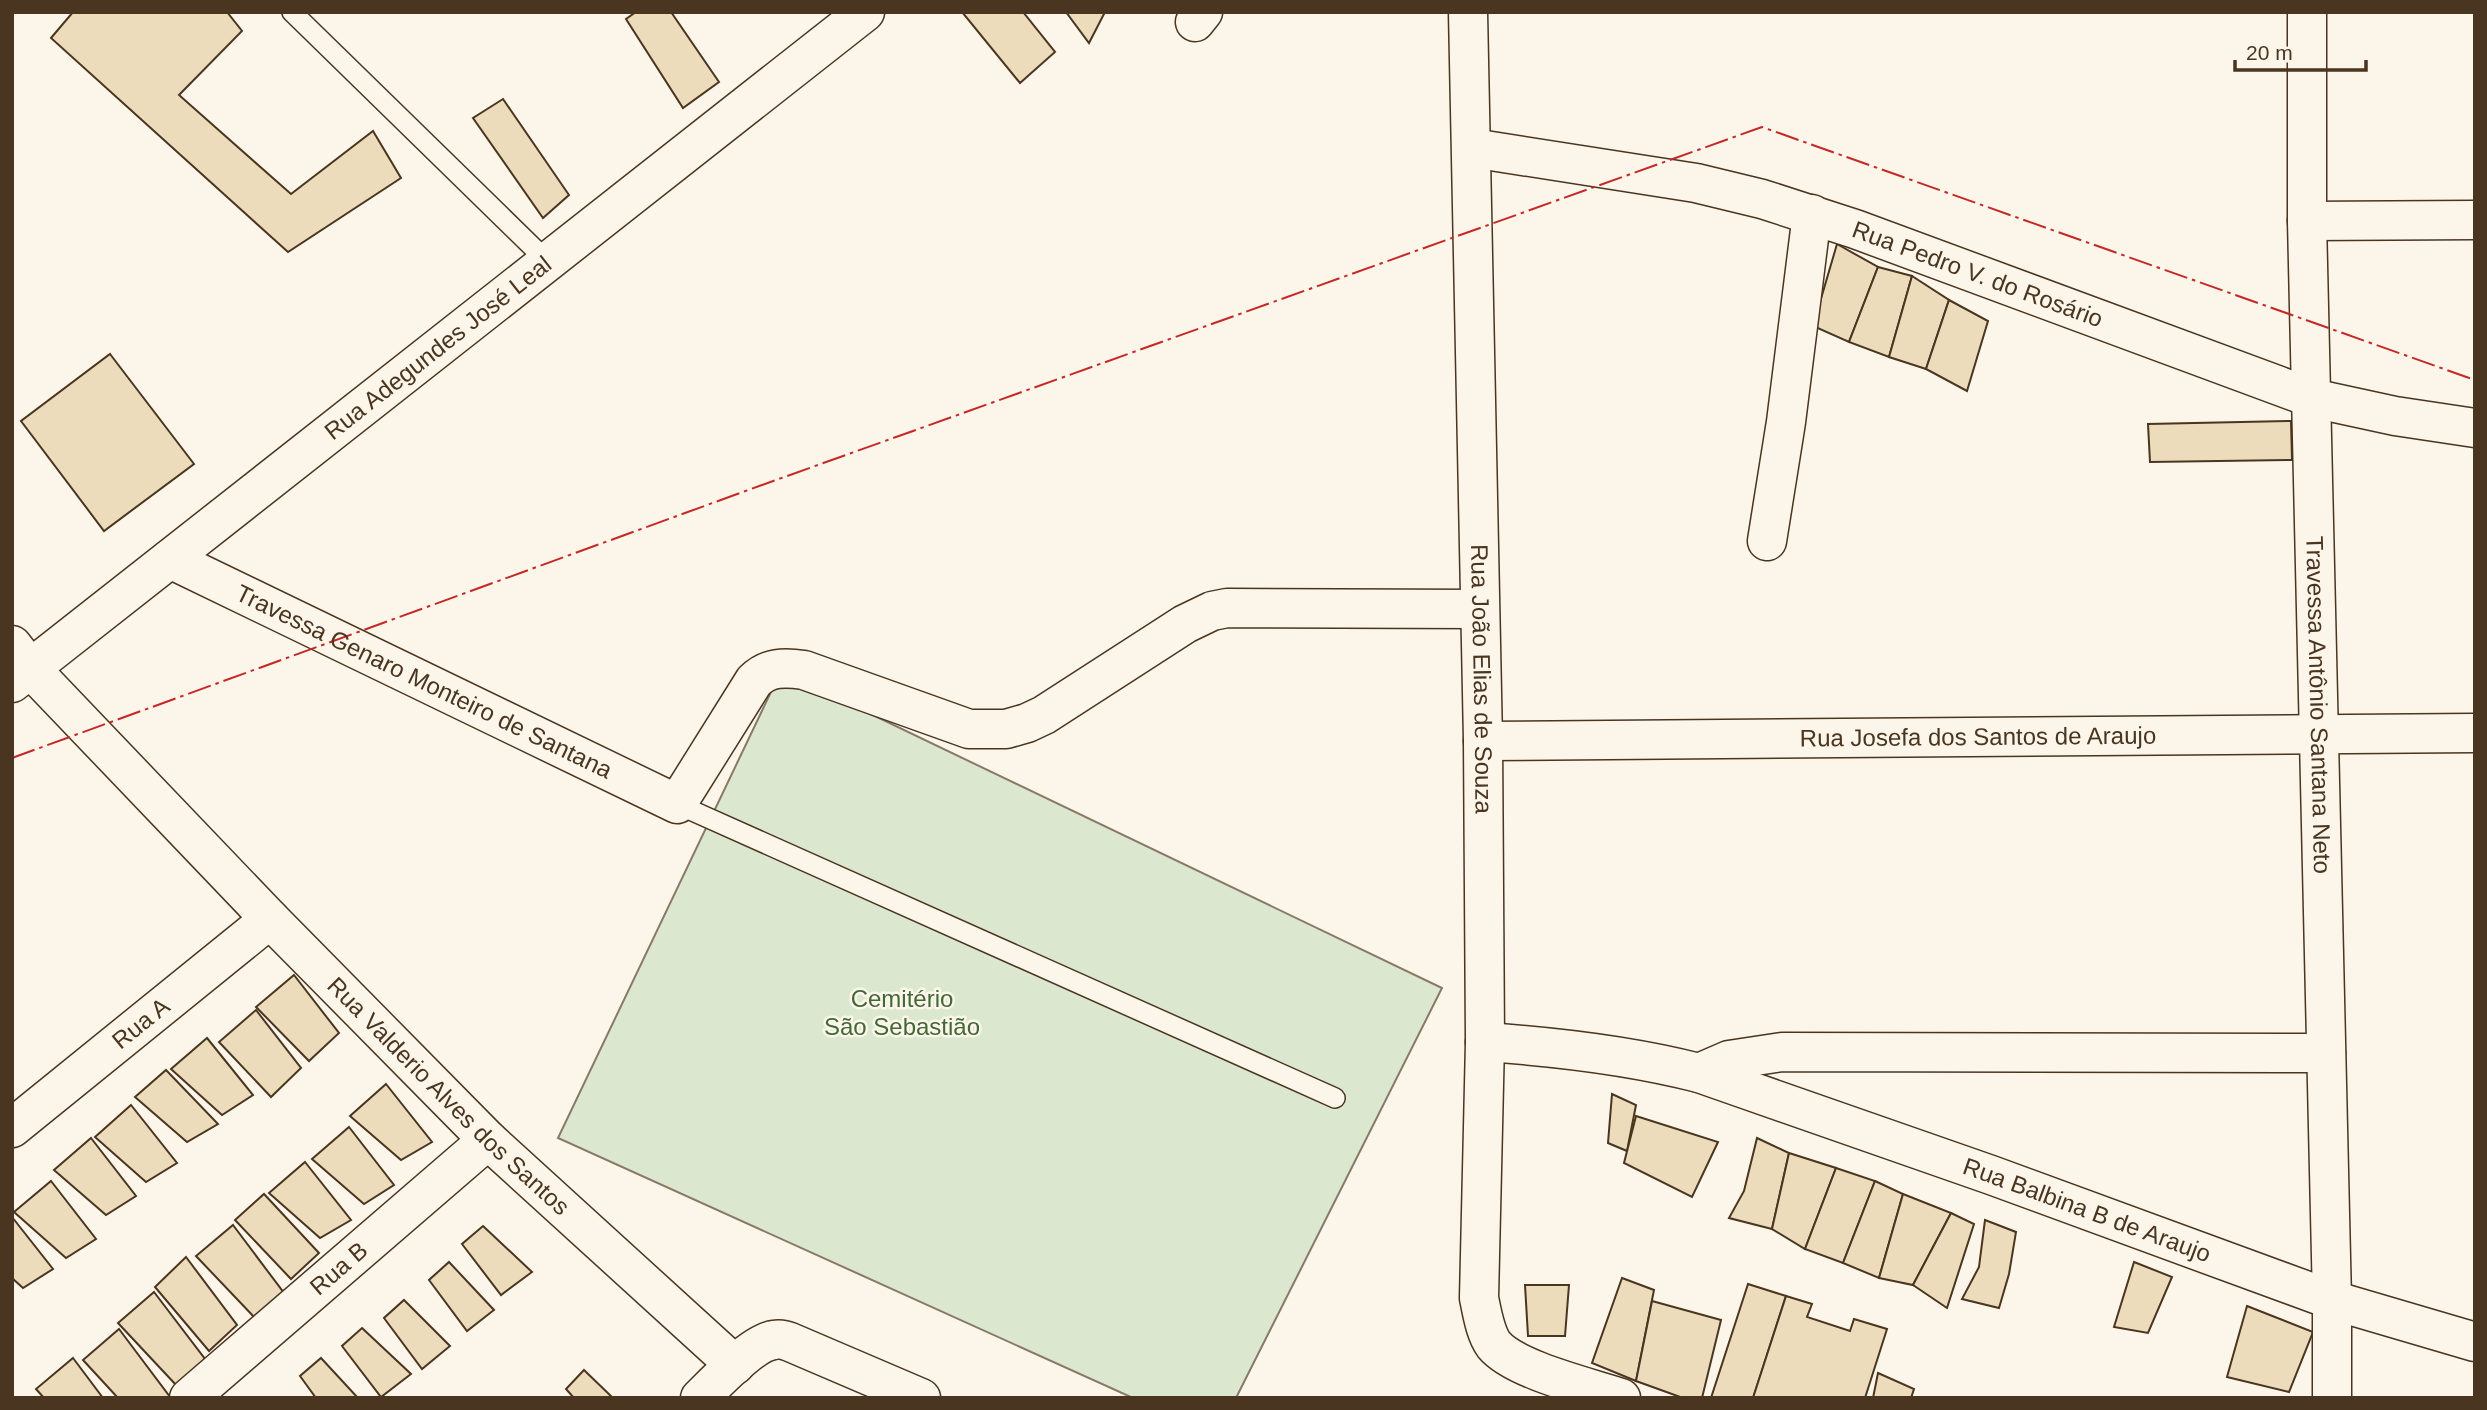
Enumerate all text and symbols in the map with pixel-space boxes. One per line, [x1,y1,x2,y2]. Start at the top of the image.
scale bar [2235,28,2366,72]
text: 20 m [2246,41,2293,64]
street label: Rua Pedro V. do Rosário [1849,215,2107,332]
street label: Rua Adegundes José Leal [319,250,556,445]
street label: Travessa Antônio Santana Neto [2301,535,2336,874]
street label: Rua João Elias de Souza [1466,544,1497,814]
street label: Travessa Genaro Monteiro de Santana [232,579,617,784]
street label: Rua Josefa dos Santos de Araujo [1800,722,2156,751]
street label: Rua Valderio Alves dos Santos [322,971,575,1220]
park label: Cemitério São Sebastião [824,985,980,1040]
street label: Rua A [107,992,175,1054]
street label: Rua Balbina B de Araujo [1960,1152,2215,1267]
street label: Rua B [304,1236,373,1300]

